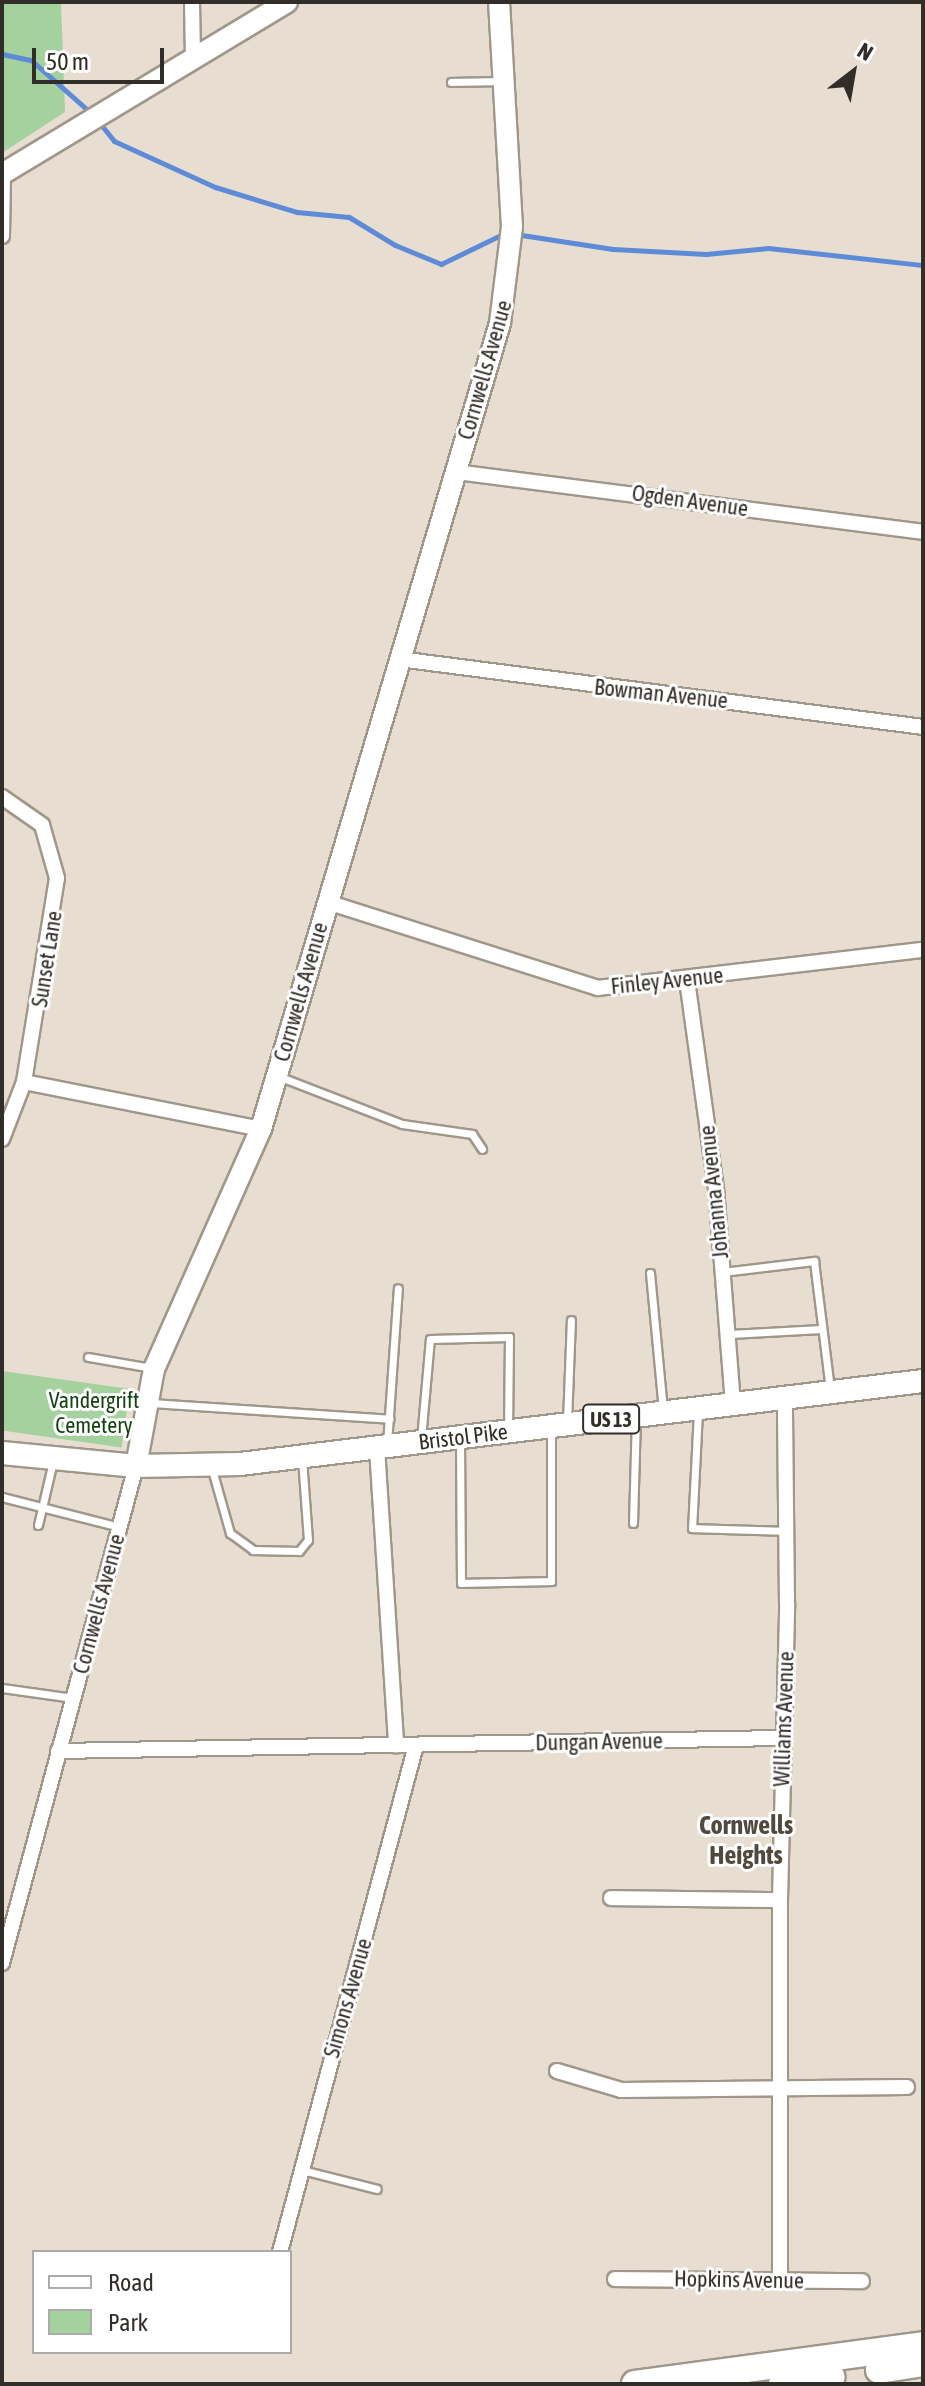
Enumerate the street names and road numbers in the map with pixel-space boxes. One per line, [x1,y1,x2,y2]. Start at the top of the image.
street label: Cornwells Avenue [453,297,517,443]
street label: Ogden Avenue [630,480,750,522]
street label: Bowman Avenue [593,674,729,714]
street label: Sunset Lane [26,909,68,1009]
street label: Cornwells Avenue [269,919,333,1065]
street label: Finley Avenue [609,962,725,1000]
street label: Johanna Avenue [694,1124,734,1260]
road number: US 13 [581,1403,641,1435]
street label: Bristol Pike [417,1418,509,1456]
street label: Cornwells Avenue [68,1531,130,1677]
street label: Williams Avenue [768,1651,800,1787]
street label: Dungan Avenue [535,1728,663,1756]
street label: Simons Avenue [318,1935,378,2061]
street label: Hopkins Avenue [674,2266,804,2294]

